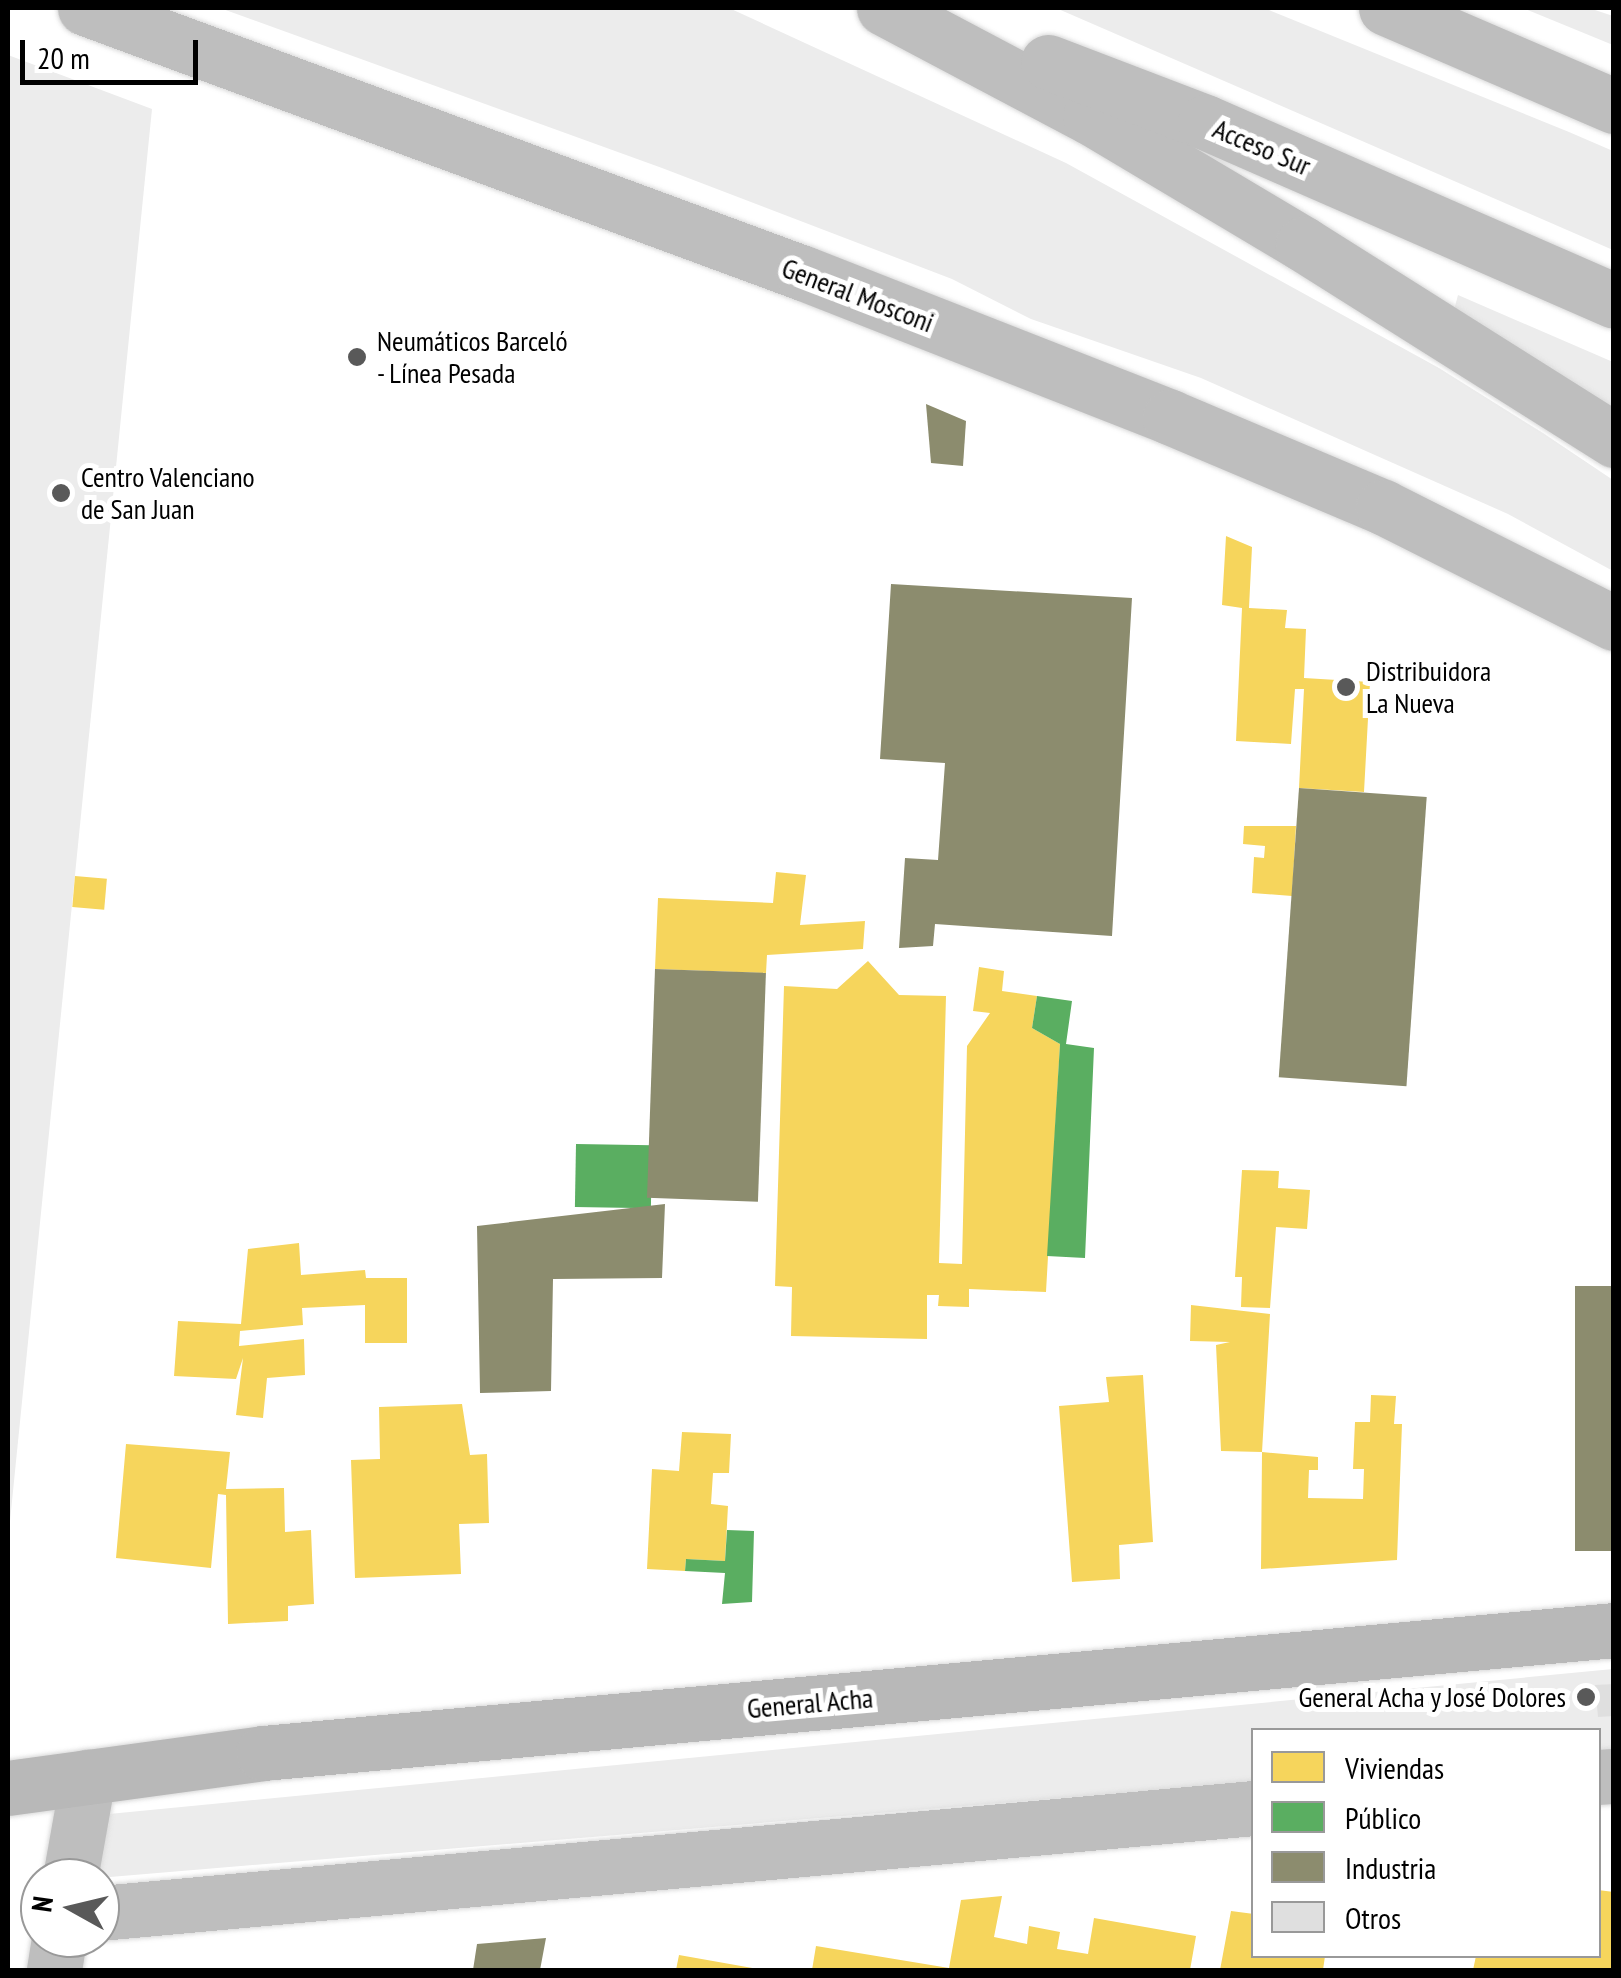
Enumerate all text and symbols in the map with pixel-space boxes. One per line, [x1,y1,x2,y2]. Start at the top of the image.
scale bar [25,20,202,82]
text: 20 m [37,38,90,77]
street label: Acceso Sur [1208,111,1316,183]
street label: General Mosconi [777,251,939,339]
place label: Neumáticos Barceló - Línea Pesada [377,324,568,390]
marker: Neumáticos Barceló - Línea Pesada [346,346,368,368]
place label: Centro Valenciano de San Juan [81,460,255,526]
marker: Centro Valenciano de San Juan [50,482,72,504]
place label: Distribuidora La Nueva [1366,654,1491,720]
marker: Distribuidora La Nueva [1335,676,1357,698]
place label: General Acha y José Dolores [1297,1680,1566,1714]
street label: General Acha [745,1681,875,1725]
marker: General Acha y José Dolores [1575,1686,1597,1708]
legend [1251,1728,1601,1958]
text: Viviendas [1345,1748,1444,1787]
text: Público [1345,1798,1421,1837]
text: Industria [1345,1848,1436,1887]
north arrow [20,1858,120,1958]
text: N [22,1894,61,1914]
text: Otros [1345,1898,1401,1937]

